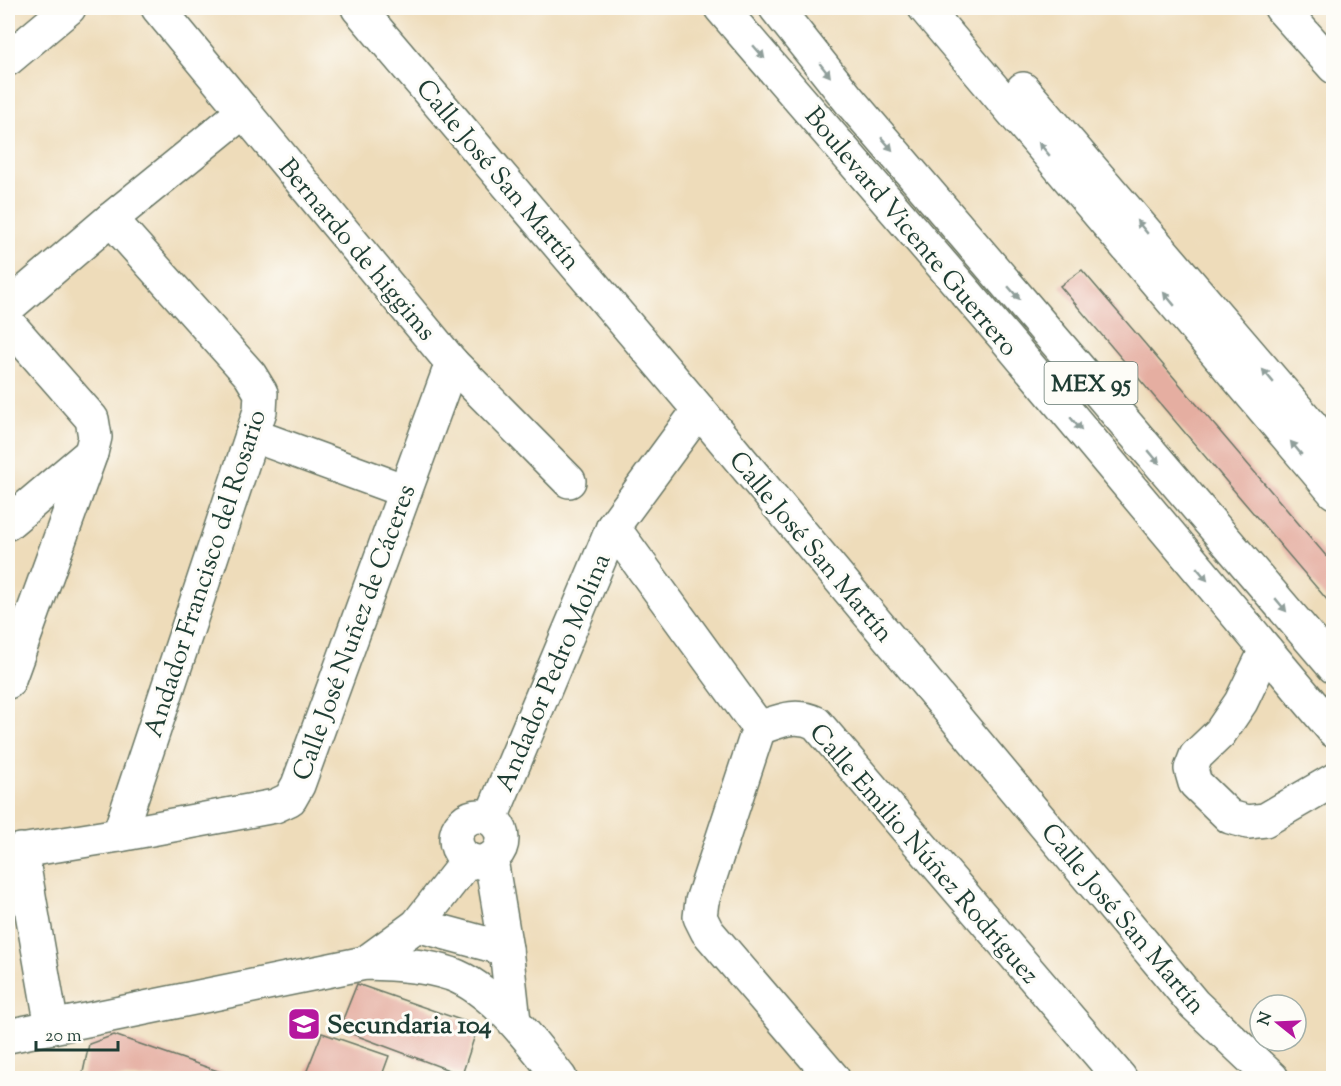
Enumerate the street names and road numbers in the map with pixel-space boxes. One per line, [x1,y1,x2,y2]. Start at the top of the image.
street label: Calle José San Martín [406,72,588,279]
street label: Boulevard Vicente Guerrero [794,100,1026,365]
street label: Bernardo de higgims [269,151,444,350]
road number: MEX 95 [1044,362,1138,404]
street label: Andador Francisco del Rosario [136,405,277,742]
street label: Calle José San Martín [719,444,901,651]
street label: Calle José Nuñez de Cáceres [285,480,426,786]
street label: Andador Pedro Molina [487,548,621,798]
street label: Calle Emilio Núñez Rodríguez [799,716,1047,993]
street label: Calle José San Martín [1031,816,1213,1023]

